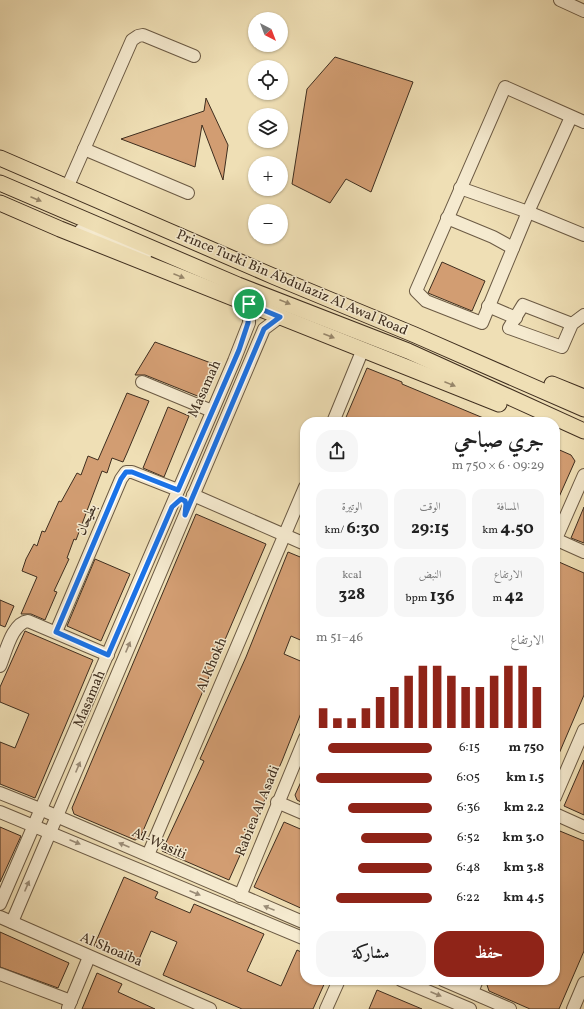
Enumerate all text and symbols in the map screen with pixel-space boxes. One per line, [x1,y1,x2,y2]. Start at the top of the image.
north arrow [248,12,288,52]
map controls [248,12,288,244]
button: locate [248,60,288,100]
button: layers [248,108,288,148]
button: + [248,156,288,196]
one-way arrow [30,196,42,202]
button: − [248,204,288,244]
street label: Prince Turki Bin Abdulaziz Al Awal Road [173,225,411,341]
one-way arrow [173,273,185,279]
pin [232,287,266,321]
icon: arrive [238,293,260,315]
one-way arrow [280,300,292,306]
one-way arrow [324,333,336,339]
street label: Masamah [184,357,226,421]
one-way arrow [445,381,456,387]
text: جري صباحي [454,426,544,457]
button: share [316,430,358,472]
text: 09:29 · 6 × 750 m [452,457,544,475]
text: الوتيرة [342,500,362,515]
text: الوقت [419,500,441,515]
text: المسافة [497,500,519,515]
street label: بطيحان [72,501,102,539]
text: 6:30 [346,517,380,540]
text: 29:15 [411,517,449,540]
text: 4.50 [500,517,534,540]
text: /km [325,523,346,538]
text: km [482,523,500,538]
text: kcal [342,568,362,583]
text: النبض [419,568,441,583]
text: الارتفاع [494,568,522,583]
text: 328 [339,583,365,606]
text: 136 [430,585,455,608]
text: 42 [504,585,524,608]
text: bpm [405,591,430,606]
text: m [492,591,504,606]
text: 46–51 m [316,629,363,647]
text: الارتفاع [510,632,544,650]
street label: Al Khokh [192,635,232,695]
one-way arrow [125,641,131,652]
street label: Masamah [69,667,111,731]
text: 6:15 [459,739,480,757]
text: 750 m [508,739,544,757]
one-way arrow [75,761,81,772]
street label: Rabiea Al Asadi [231,763,285,859]
text: 6:05 [456,769,480,787]
text: 1.5 km [506,769,544,787]
text: 6:36 [457,799,480,817]
text: 2.2 km [504,799,544,817]
street label: Al-Wasiti [129,823,189,865]
text: 6:52 [457,829,480,847]
text: 3.0 km [503,829,544,847]
one-way arrow [70,840,82,846]
one-way arrow [119,842,130,848]
text: 6:48 [456,859,480,877]
text: 3.8 km [504,859,544,877]
one-way arrow [24,881,30,892]
text: 6:22 [456,889,480,907]
text: 4.5 km [503,889,544,907]
one-way arrow [189,890,200,896]
one-way arrow [262,905,274,911]
street label: Al Shoaiba [77,928,145,972]
button: مشاركة [316,931,426,977]
button: حفظ [434,931,544,977]
one-way arrow [430,992,442,998]

